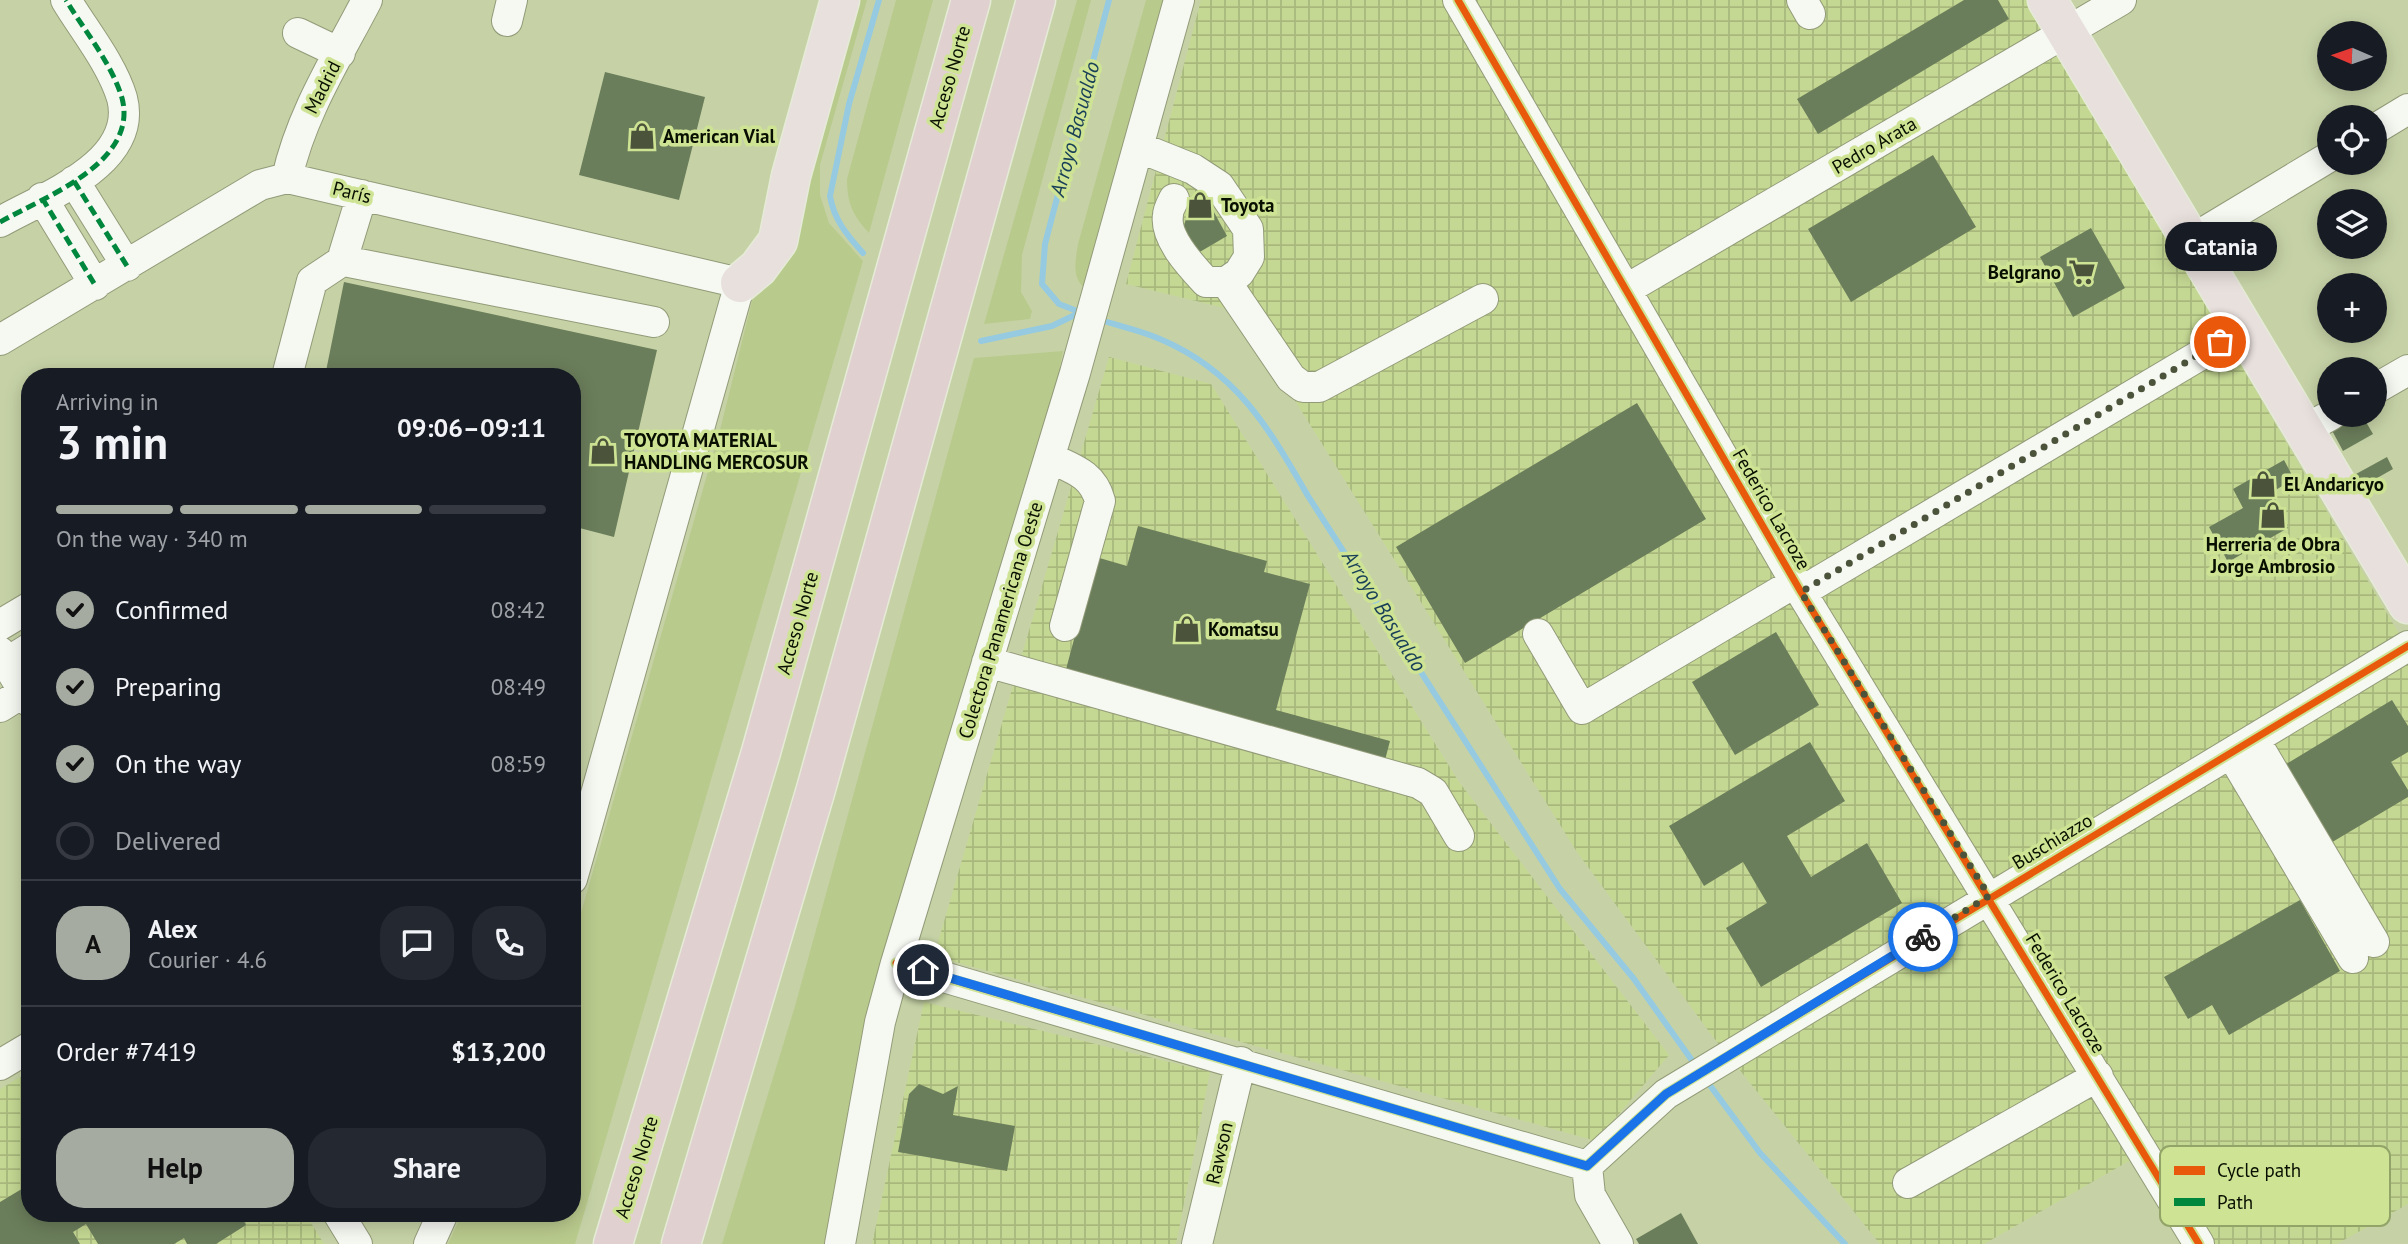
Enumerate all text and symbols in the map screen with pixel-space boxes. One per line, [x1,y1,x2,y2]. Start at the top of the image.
north arrow [2317,21,2387,91]
map controls [2317,21,2387,427]
street label: Acceso Norte [923,23,975,131]
street label: Madrid [298,56,346,118]
water label: Arroyo Basualdo [1043,59,1105,200]
button: locate [2317,105,2387,175]
street label: Pedro Arata [1827,111,1921,179]
shop icon: American Vial [627,121,657,151]
place label: American Vial [663,124,775,148]
street label: París [330,176,374,208]
button: layers [2317,189,2387,259]
shop icon: Toyota [1185,190,1215,220]
place label: Toyota [1221,193,1275,217]
callout: Catania [2164,223,2276,272]
text: Catania [2184,232,2258,261]
supermarket icon: Belgrano [2067,257,2097,287]
place label: Belgrano [1988,260,2061,284]
button: + [2317,273,2387,343]
pin [2190,312,2250,372]
icon: bag [2201,323,2239,361]
button: − [2317,357,2387,427]
text: Arriving in [56,387,158,416]
text: 09:06–09:11 [397,411,546,444]
text: 3 min [56,412,168,472]
place label: TOYOTA MATERIAL HANDLING MERCOSUR [624,428,809,474]
shop icon: TOYOTA MATERIAL HANDLING MERCOSUR [588,436,618,466]
street label: Federico Lacroze [1728,444,1816,574]
shop icon: El Andaricyo [2248,469,2278,499]
place label: El Andaricyo [2284,472,2384,496]
street label: Colectora Panamericana Oeste [952,499,1048,741]
shop icon: Herreria de Obra Jorge Ambrosio [2258,500,2288,530]
text: On the way · 340 m [56,524,248,553]
place label: Herreria de Obra Jorge Ambrosio [2206,532,2340,578]
water label: Arroyo Basualdo [1336,544,1433,677]
street label: Acceso Norte [771,569,823,677]
icon: check [56,591,94,629]
text: Confirmed [115,593,228,626]
text: 08:42 [491,595,546,624]
shop icon: Komatsu [1172,614,1202,644]
place label: Komatsu [1208,617,1279,641]
icon: check [56,668,94,706]
text: Preparing [115,670,222,703]
text: 08:49 [491,672,546,701]
icon: check [56,745,94,783]
text: On the way [115,747,241,780]
text: 08:59 [491,749,546,778]
street label: Buschiazzo [2007,808,2097,874]
text: Delivered [115,824,221,857]
courier [1888,902,1958,972]
button: chat [380,906,454,980]
button: phone [472,906,546,980]
text: Alex [148,912,198,945]
icon: bike [1904,918,1942,956]
text: A [85,927,101,960]
street label: Federico Lacroze [2021,929,2111,1057]
pin [893,940,953,1000]
text: Courier · 4.6 [148,945,267,974]
icon: home [904,951,942,989]
text: Order #7419 [56,1035,196,1068]
text: $13,200 [451,1035,546,1068]
street label: Acceso Norte [609,1113,663,1221]
street label: Rawson [1200,1120,1238,1186]
button: Help [56,1128,294,1208]
button: Share [308,1128,546,1208]
legend [2160,1146,2390,1226]
text: Cycle path [2217,1158,2301,1182]
text: Path [2217,1190,2253,1214]

